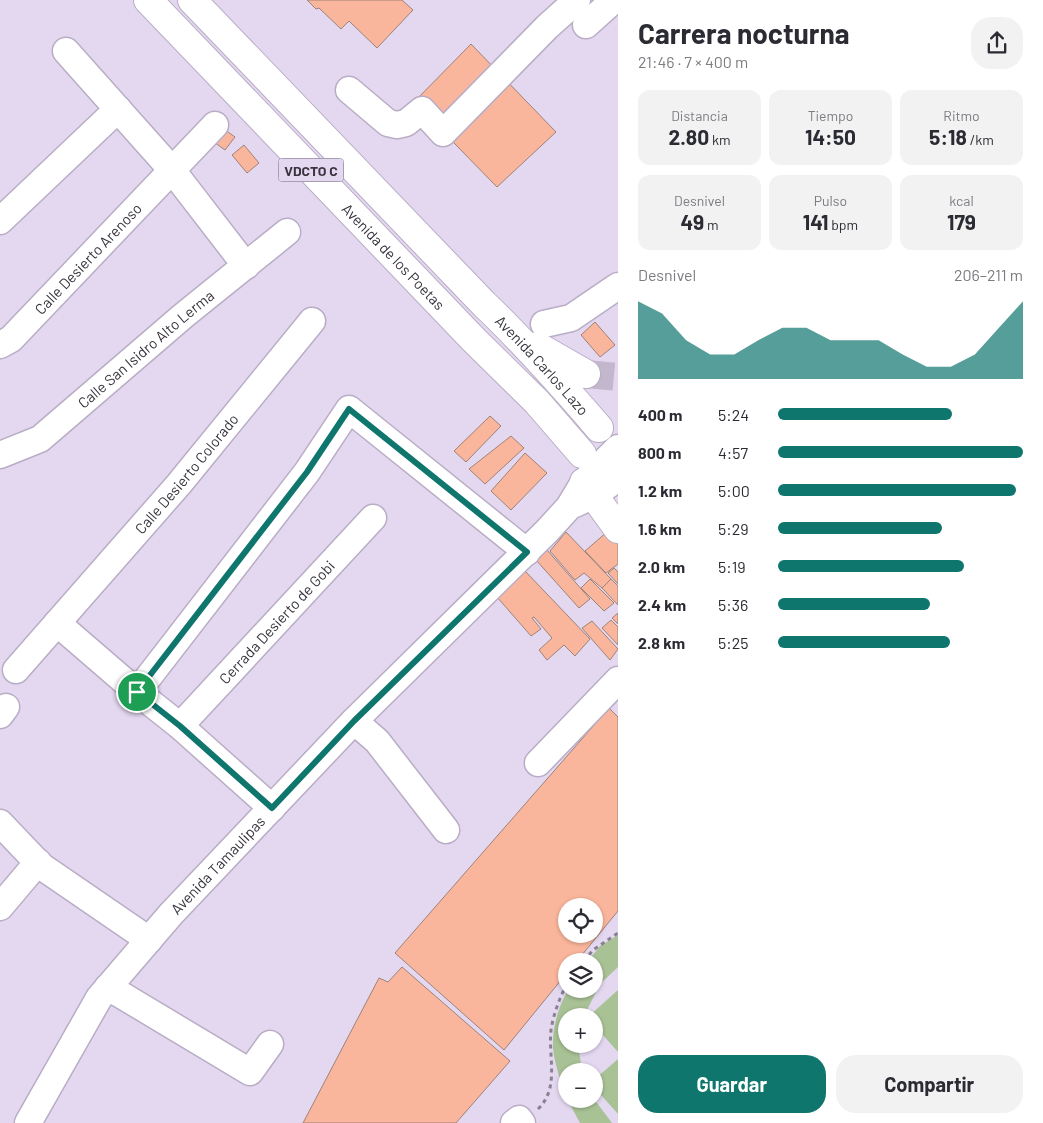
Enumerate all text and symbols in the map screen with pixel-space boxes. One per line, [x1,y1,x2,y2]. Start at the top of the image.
text: Carrera nocturna [638,16,850,50]
button: share [971,17,1023,69]
text: 21:46 · 7 × 400 m [638,52,748,71]
text: Distancia [671,107,728,124]
text: Tiempo [808,107,853,124]
text: Ritmo [943,107,980,124]
text: 2.80 [668,124,709,149]
text: 14:50 [805,124,856,149]
text: 5:18 [929,124,967,149]
text: km [709,131,731,148]
text: /km [967,131,994,148]
road number: VDCTO C [278,158,344,182]
text: Desnivel [674,192,725,209]
text: Pulso [814,192,847,209]
text: kcal [949,192,974,209]
street label: Calle Desierto Arenoso [31,199,145,318]
street label: Avenida de los Poetas [339,199,449,313]
text: 49 [680,209,704,234]
text: 141 [803,209,828,234]
text: 179 [947,209,976,234]
text: m [704,216,719,233]
text: bpm [828,216,858,233]
text: Desnivel [638,265,696,284]
text: 206–211 m [954,265,1023,284]
street label: Calle San Isidro Alto Lerma [74,286,217,412]
street label: Avenida Carlos Lazo [492,311,593,419]
text: 400 m [638,405,682,424]
text: 5:24 [718,405,749,424]
street label: Calle Desierto Colorado [131,410,242,537]
text: 800 m [638,443,681,462]
text: 4:57 [718,443,748,462]
text: 1.2 km [638,481,682,500]
text: 5:00 [718,481,750,500]
text: 1.6 km [638,519,682,538]
text: 5:29 [718,519,749,538]
street label: Cerrada Desierto de Gobi [215,557,338,687]
text: 2.0 km [638,557,685,576]
text: 5:19 [718,557,746,576]
text: 2.4 km [638,595,686,614]
text: 5:36 [718,595,748,614]
text: 2.8 km [638,633,685,652]
text: 5:25 [718,633,748,652]
pin [116,671,158,713]
icon: arrive [123,678,151,706]
street label: Avenida Tamaulipas [167,812,268,918]
map controls [558,898,603,1108]
button: locate [558,898,603,943]
button: layers [558,953,603,998]
button: + [558,1008,603,1053]
button: Guardar [638,1055,826,1113]
button: Compartir [836,1055,1023,1113]
button: − [558,1063,603,1108]

